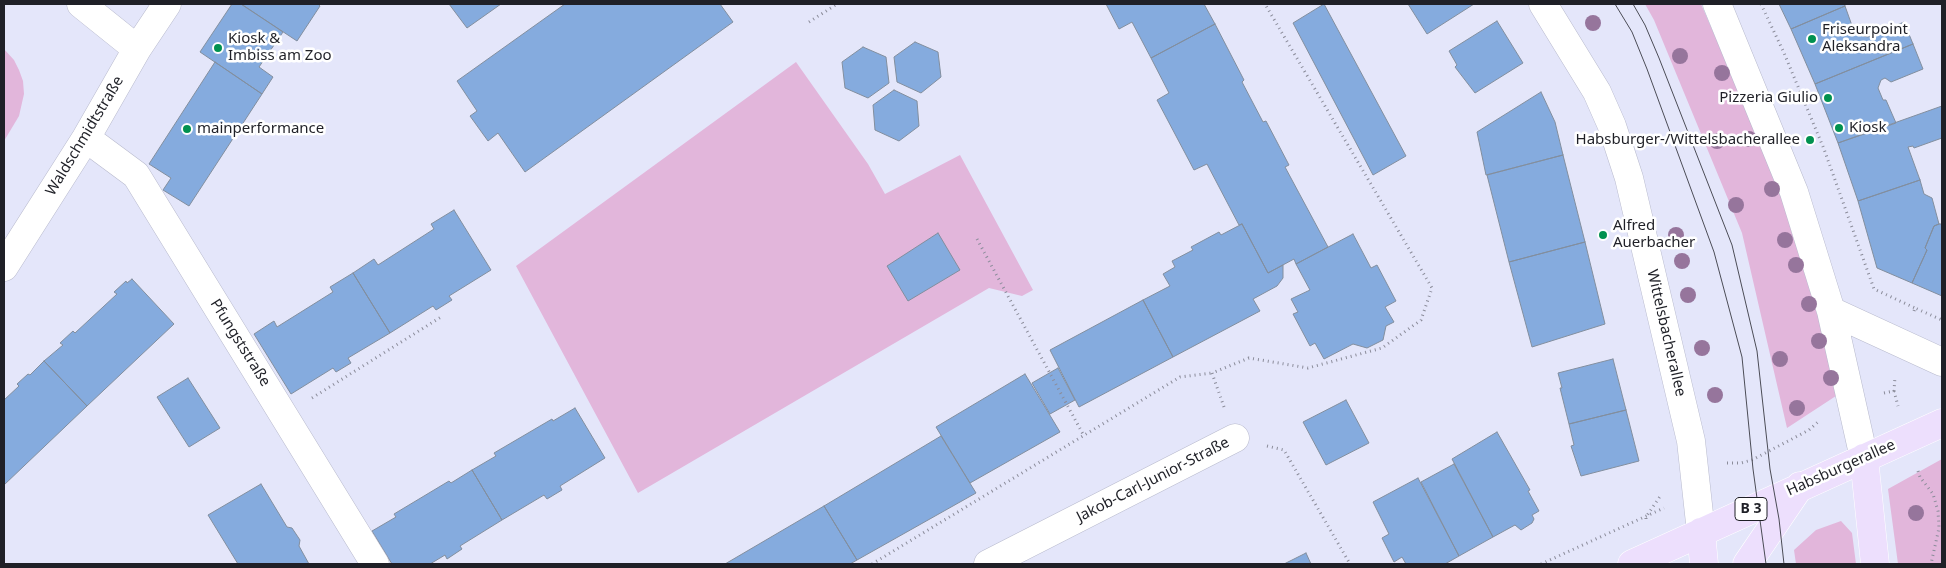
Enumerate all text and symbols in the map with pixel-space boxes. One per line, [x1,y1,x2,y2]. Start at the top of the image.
place label: Friseurpoint Aleksandra [1822,21,1908,56]
place label: Kiosk & Imbiss am Zoo [228,30,332,65]
marker: Friseurpoint Aleksandra [1806,33,1818,45]
marker: Kiosk & Imbiss am Zoo [212,42,224,54]
street label: Waldschmidtstraße [42,73,128,199]
place label: Pizzeria Giulio [1719,89,1818,107]
marker: Pizzeria Giulio [1822,92,1834,104]
place label: Kiosk [1849,119,1886,137]
place label: mainperformance [197,120,324,138]
marker: Kiosk [1833,122,1845,134]
marker: mainperformance [181,123,193,135]
place label: Habsburger-/Wittelsbacherallee [1576,131,1800,149]
marker: Habsburger-/Wittelsbacherallee [1804,134,1816,146]
place label: Alfred Auerbacher [1613,217,1695,252]
marker: Alfred Auerbacher [1597,229,1609,241]
street label: Wittelsbacherallee [1643,268,1689,398]
street label: Pfungststraße [206,296,274,390]
street label: Jakob-Carl-Junior-Straße [1074,434,1232,526]
street label: Habsburgerallee [1784,436,1898,500]
road number: B 3 [1735,498,1767,520]

